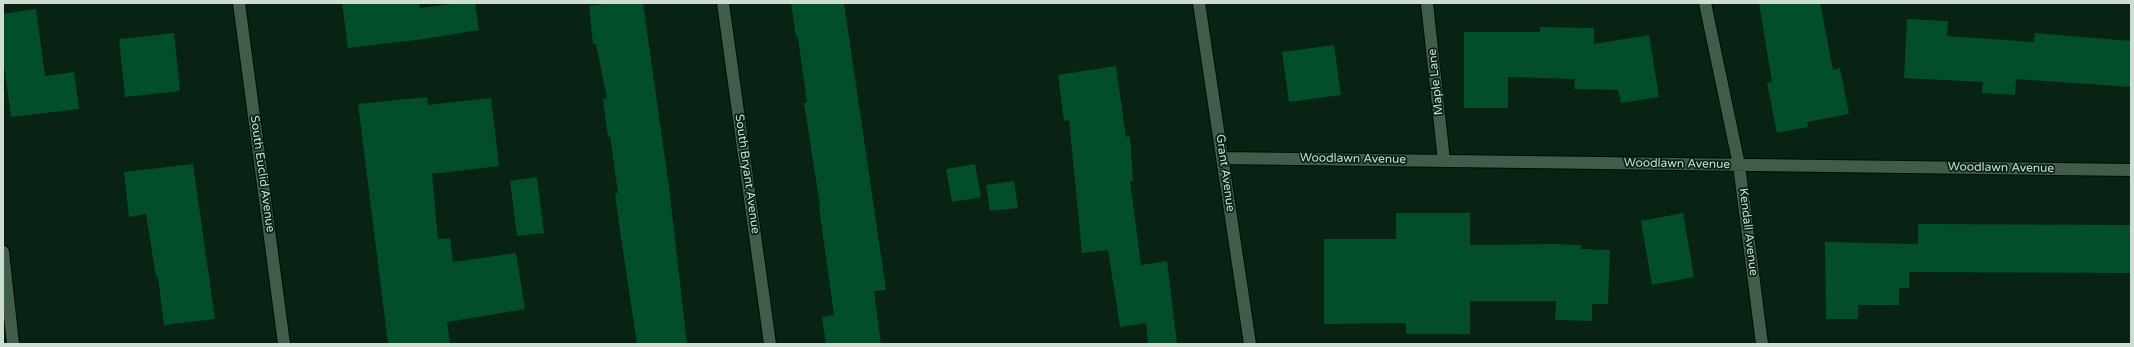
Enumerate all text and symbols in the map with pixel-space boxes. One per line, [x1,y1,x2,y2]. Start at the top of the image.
street label: Maple Lane [1425,48,1447,116]
street label: South Bryant Avenue [731,113,763,235]
street label: South Euclid Avenue [247,115,277,233]
street label: Grant Avenue [1212,133,1238,213]
street label: Woodlawn Avenue [1300,151,1406,167]
street label: Woodlawn Avenue [1624,156,1730,172]
street label: Woodlawn Avenue [1948,160,2054,176]
street label: Kendall Avenue [1735,187,1761,277]

